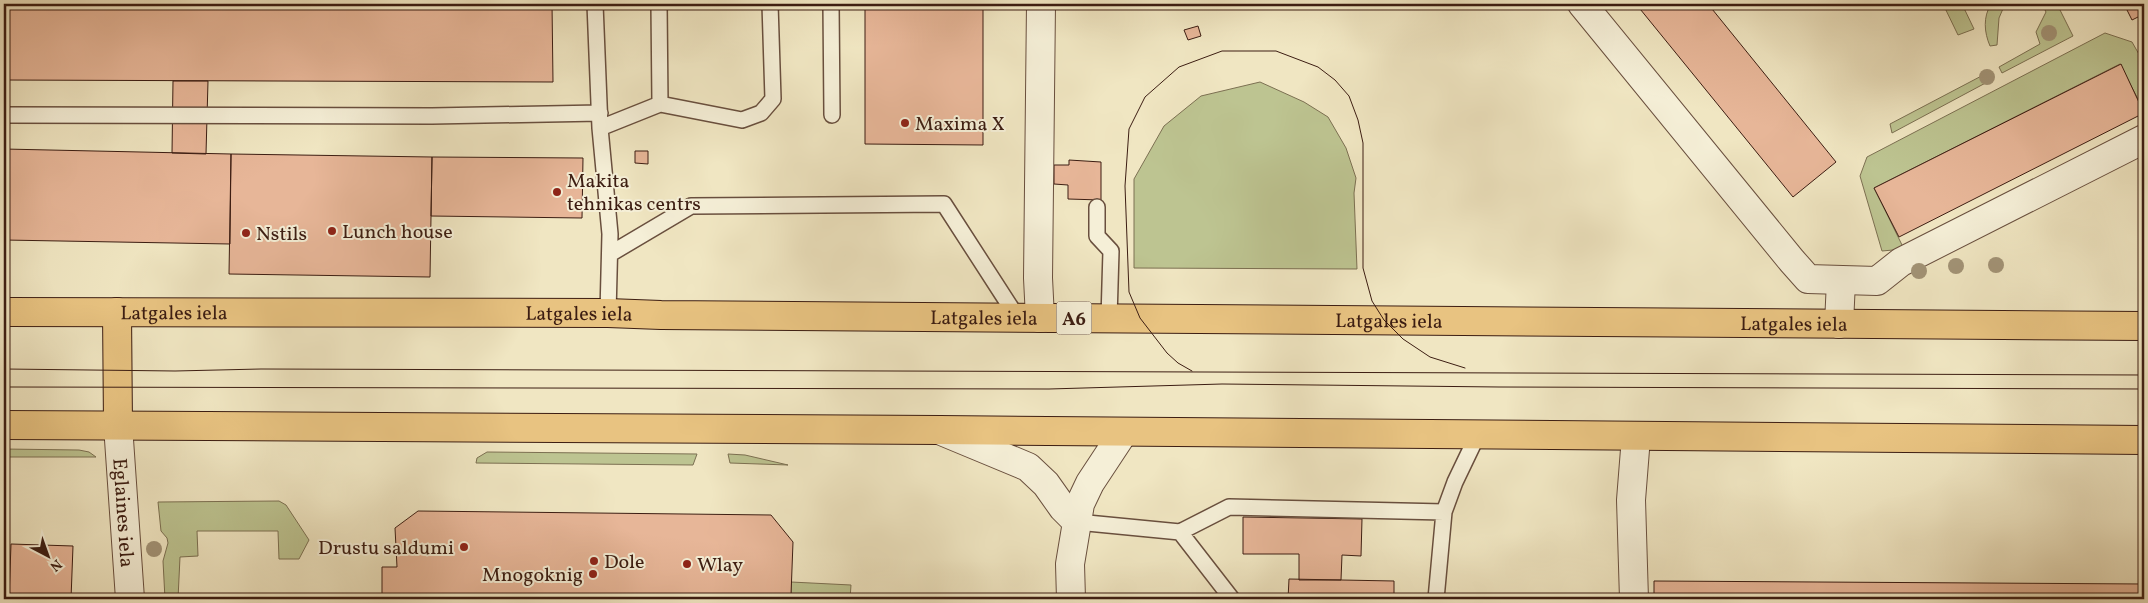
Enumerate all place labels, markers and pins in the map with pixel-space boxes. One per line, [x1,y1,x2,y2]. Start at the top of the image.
place label: Maxima X [915,111,1005,139]
marker: Maxima X [899,117,911,129]
place label: Makita tehnikas centrs [567,168,701,219]
marker: Makita tehnikas centrs [551,186,563,198]
place label: Lunch house [342,219,453,247]
place label: Nstils [256,221,307,249]
marker: Lunch house [326,225,338,237]
marker: Nstils [240,227,252,239]
place label: Drustu saldumi [318,535,454,563]
marker: Drustu saldumi [458,541,470,553]
place label: Dole [604,549,645,577]
place label: Wlay [697,552,743,580]
marker: Dole [588,555,600,567]
marker: Wlay [681,558,693,570]
place label: Mnogoknig [482,562,583,590]
marker: Mnogoknig [587,568,599,580]

